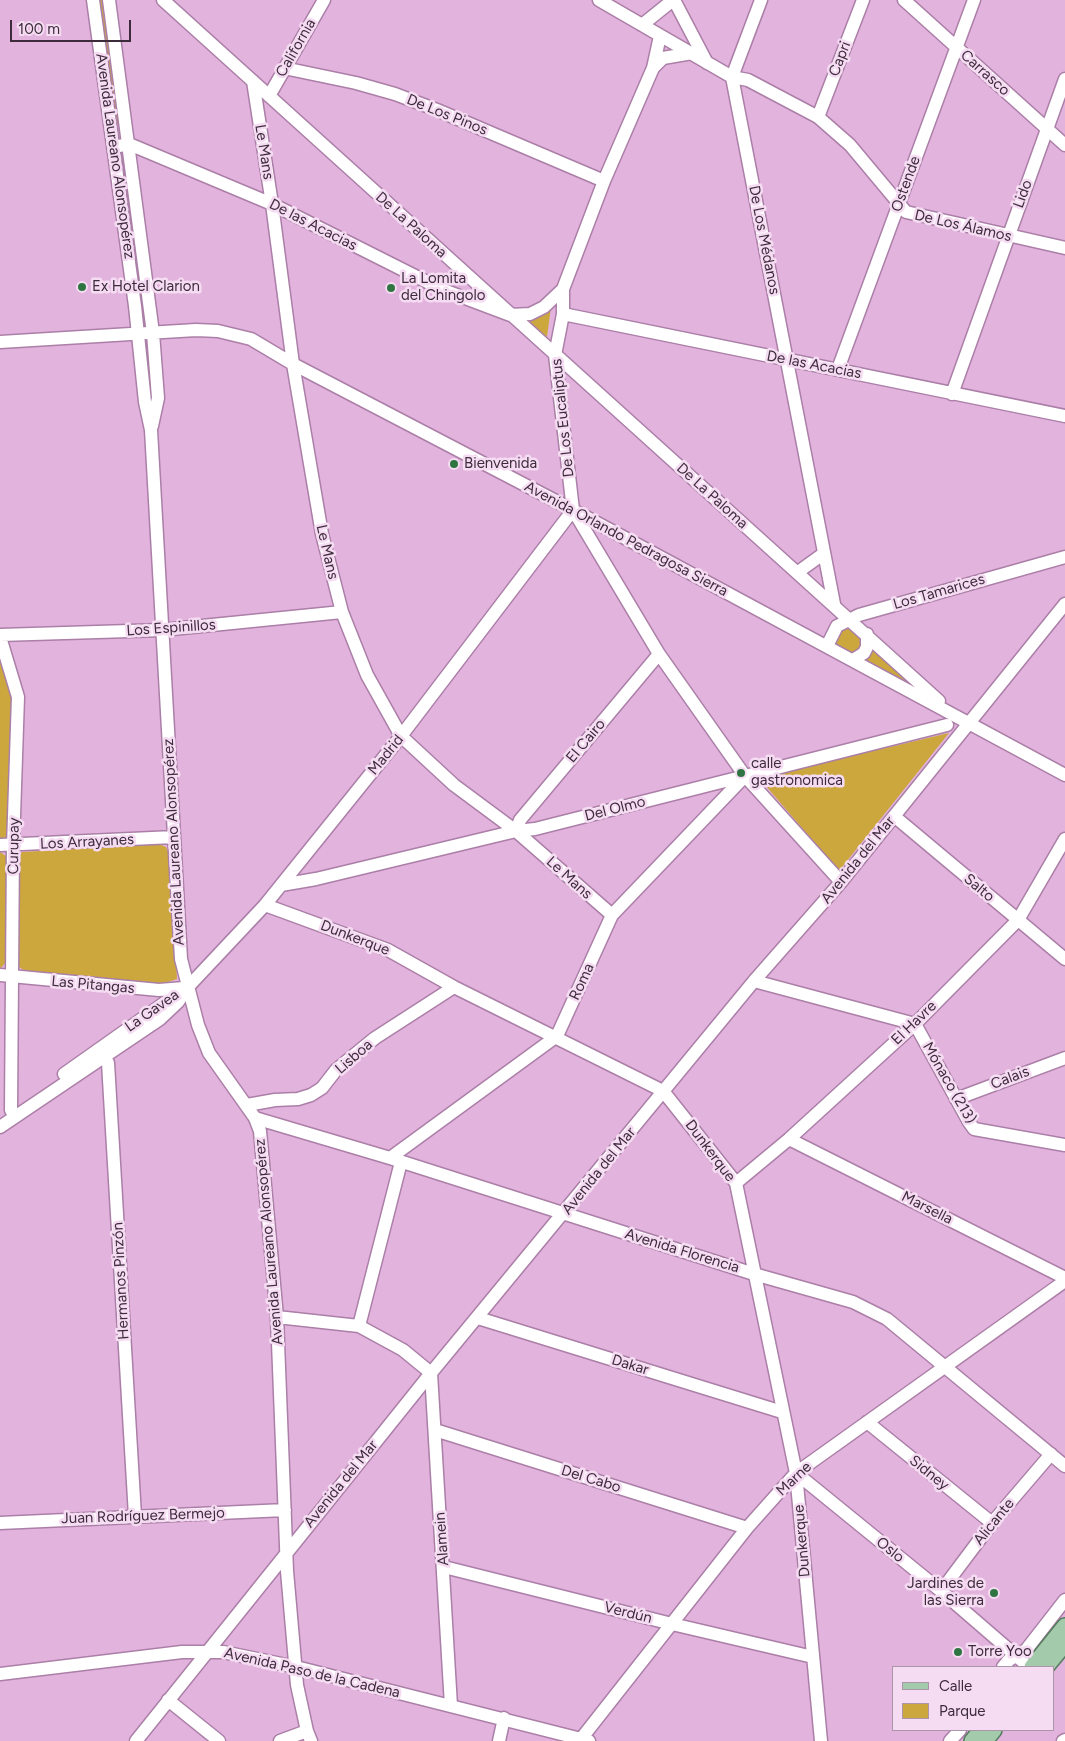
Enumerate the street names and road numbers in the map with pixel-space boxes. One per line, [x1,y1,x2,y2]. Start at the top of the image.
street label: California [272,16,320,80]
street label: Capri [825,39,855,79]
street label: Carrasco [957,46,1013,100]
street label: Avenida Laureano Alonsopérez [92,52,138,260]
street label: De Los Pinos [404,91,490,139]
street label: Le Mans [251,123,277,181]
street label: Ostende [888,154,924,214]
street label: Lido [1010,177,1036,211]
street label: De Los Médanos [745,184,783,296]
street label: De La Paloma [372,188,450,262]
street label: De las Acacias [266,195,360,255]
street label: De Los Álamos [913,206,1013,246]
street label: De las Acacias [765,347,863,383]
street label: De Los Eucaliptus [548,358,578,478]
street label: De La Paloma [673,459,751,533]
street label: Avenida Orlando Pedragosa Sierra [521,478,731,600]
street label: Le Mans [312,523,342,581]
street label: Los Tamarices [891,570,987,614]
street label: Los Espinillos [126,616,216,640]
street label: El Cairo [563,715,609,767]
street label: Madrid [364,731,408,779]
street label: Avenida Laureano Alonsopérez [160,738,188,946]
street label: Del Olmo [583,793,647,825]
street label: Avenida del Mar [817,813,899,907]
street label: Curupay [5,817,23,875]
street label: Los Arrayanes [40,831,134,853]
street label: Le Mans [542,853,596,903]
street label: Salto [960,870,998,906]
street label: Dunkerque [318,917,392,959]
street label: Roma [566,961,598,1003]
street label: Las Pitangas [51,972,135,998]
street label: La Gavea [122,986,182,1036]
street label: El Havre [888,997,940,1049]
street label: Lisboa [332,1036,376,1078]
street label: Mónaco (213) [918,1039,980,1127]
street label: Calais [988,1062,1032,1094]
street label: Dunkerque [681,1117,739,1185]
street label: Avenida del Mar [558,1124,640,1218]
street label: Avenida Laureano Alonsopérez [251,1138,287,1346]
street label: Marsella [898,1188,956,1228]
street label: Hermanos Pinzón [109,1222,133,1340]
street label: Avenida Florencia [623,1225,741,1277]
street label: Dakar [609,1351,651,1379]
street label: Avenida del Mar [300,1437,382,1531]
street label: Sidney [906,1452,952,1494]
street label: Marne [773,1458,815,1500]
street label: Del Cabo [559,1461,623,1497]
street label: Alicante [970,1495,1018,1549]
street label: Juan Rodríguez Bermejo [61,1504,225,1528]
street label: Dunkerque [790,1504,814,1578]
street label: Alamein [431,1511,453,1567]
street label: Oslo [872,1533,908,1567]
street label: Verdún [602,1598,654,1628]
street label: Avenida Paso de la Cadena [222,1644,402,1702]

